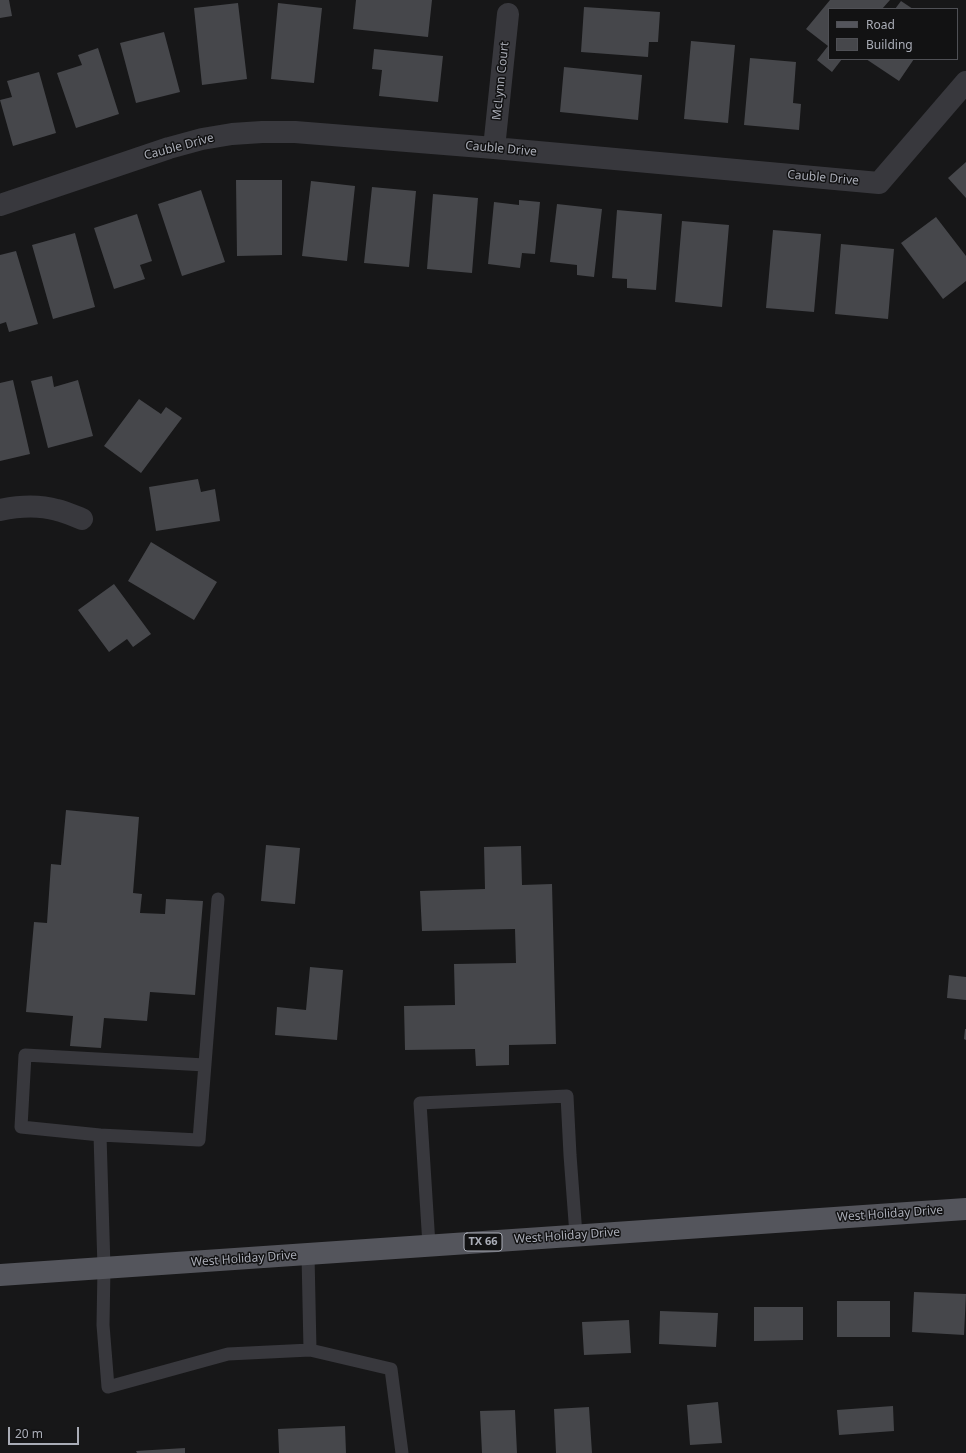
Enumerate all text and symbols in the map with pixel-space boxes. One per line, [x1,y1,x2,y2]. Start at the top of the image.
legend [828,8,958,60]
text: Road [866,16,895,33]
text: Building [866,36,913,53]
street label: McLynn Court [490,41,512,121]
street label: Cauble Drive [142,131,216,163]
street label: Cauble Drive [465,139,537,159]
street label: Cauble Drive [787,168,859,188]
street label: West Holiday Drive [836,1203,944,1225]
street label: West Holiday Drive [513,1225,621,1247]
road number: TX 66 [464,1233,502,1251]
street label: West Holiday Drive [190,1248,298,1270]
scale bar [10,1419,81,1445]
text: 20 m [15,1425,43,1442]

